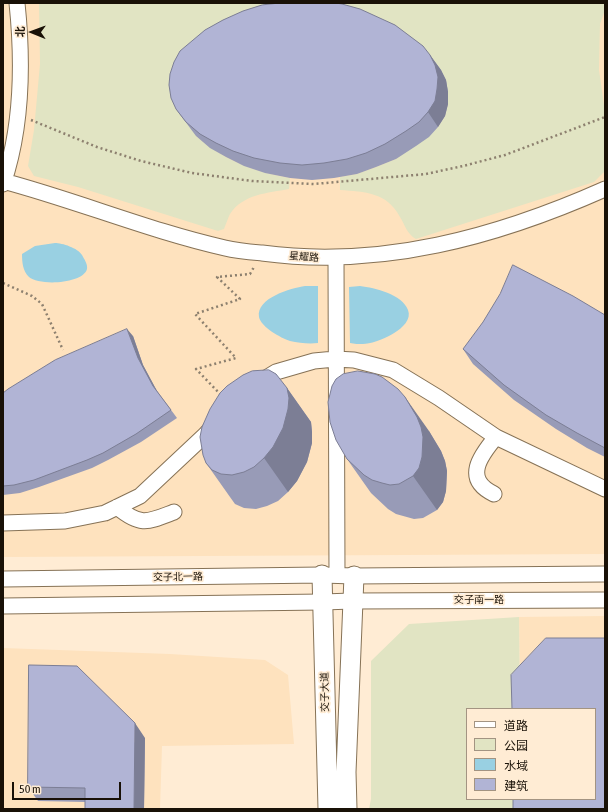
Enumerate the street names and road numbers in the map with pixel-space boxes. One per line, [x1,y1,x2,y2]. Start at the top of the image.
street label: 星耀路 [289,250,319,264]
street label: 交子北一路 [153,571,203,583]
street label: 交子南一路 [454,594,504,606]
street label: 交子大道 [319,672,331,712]

